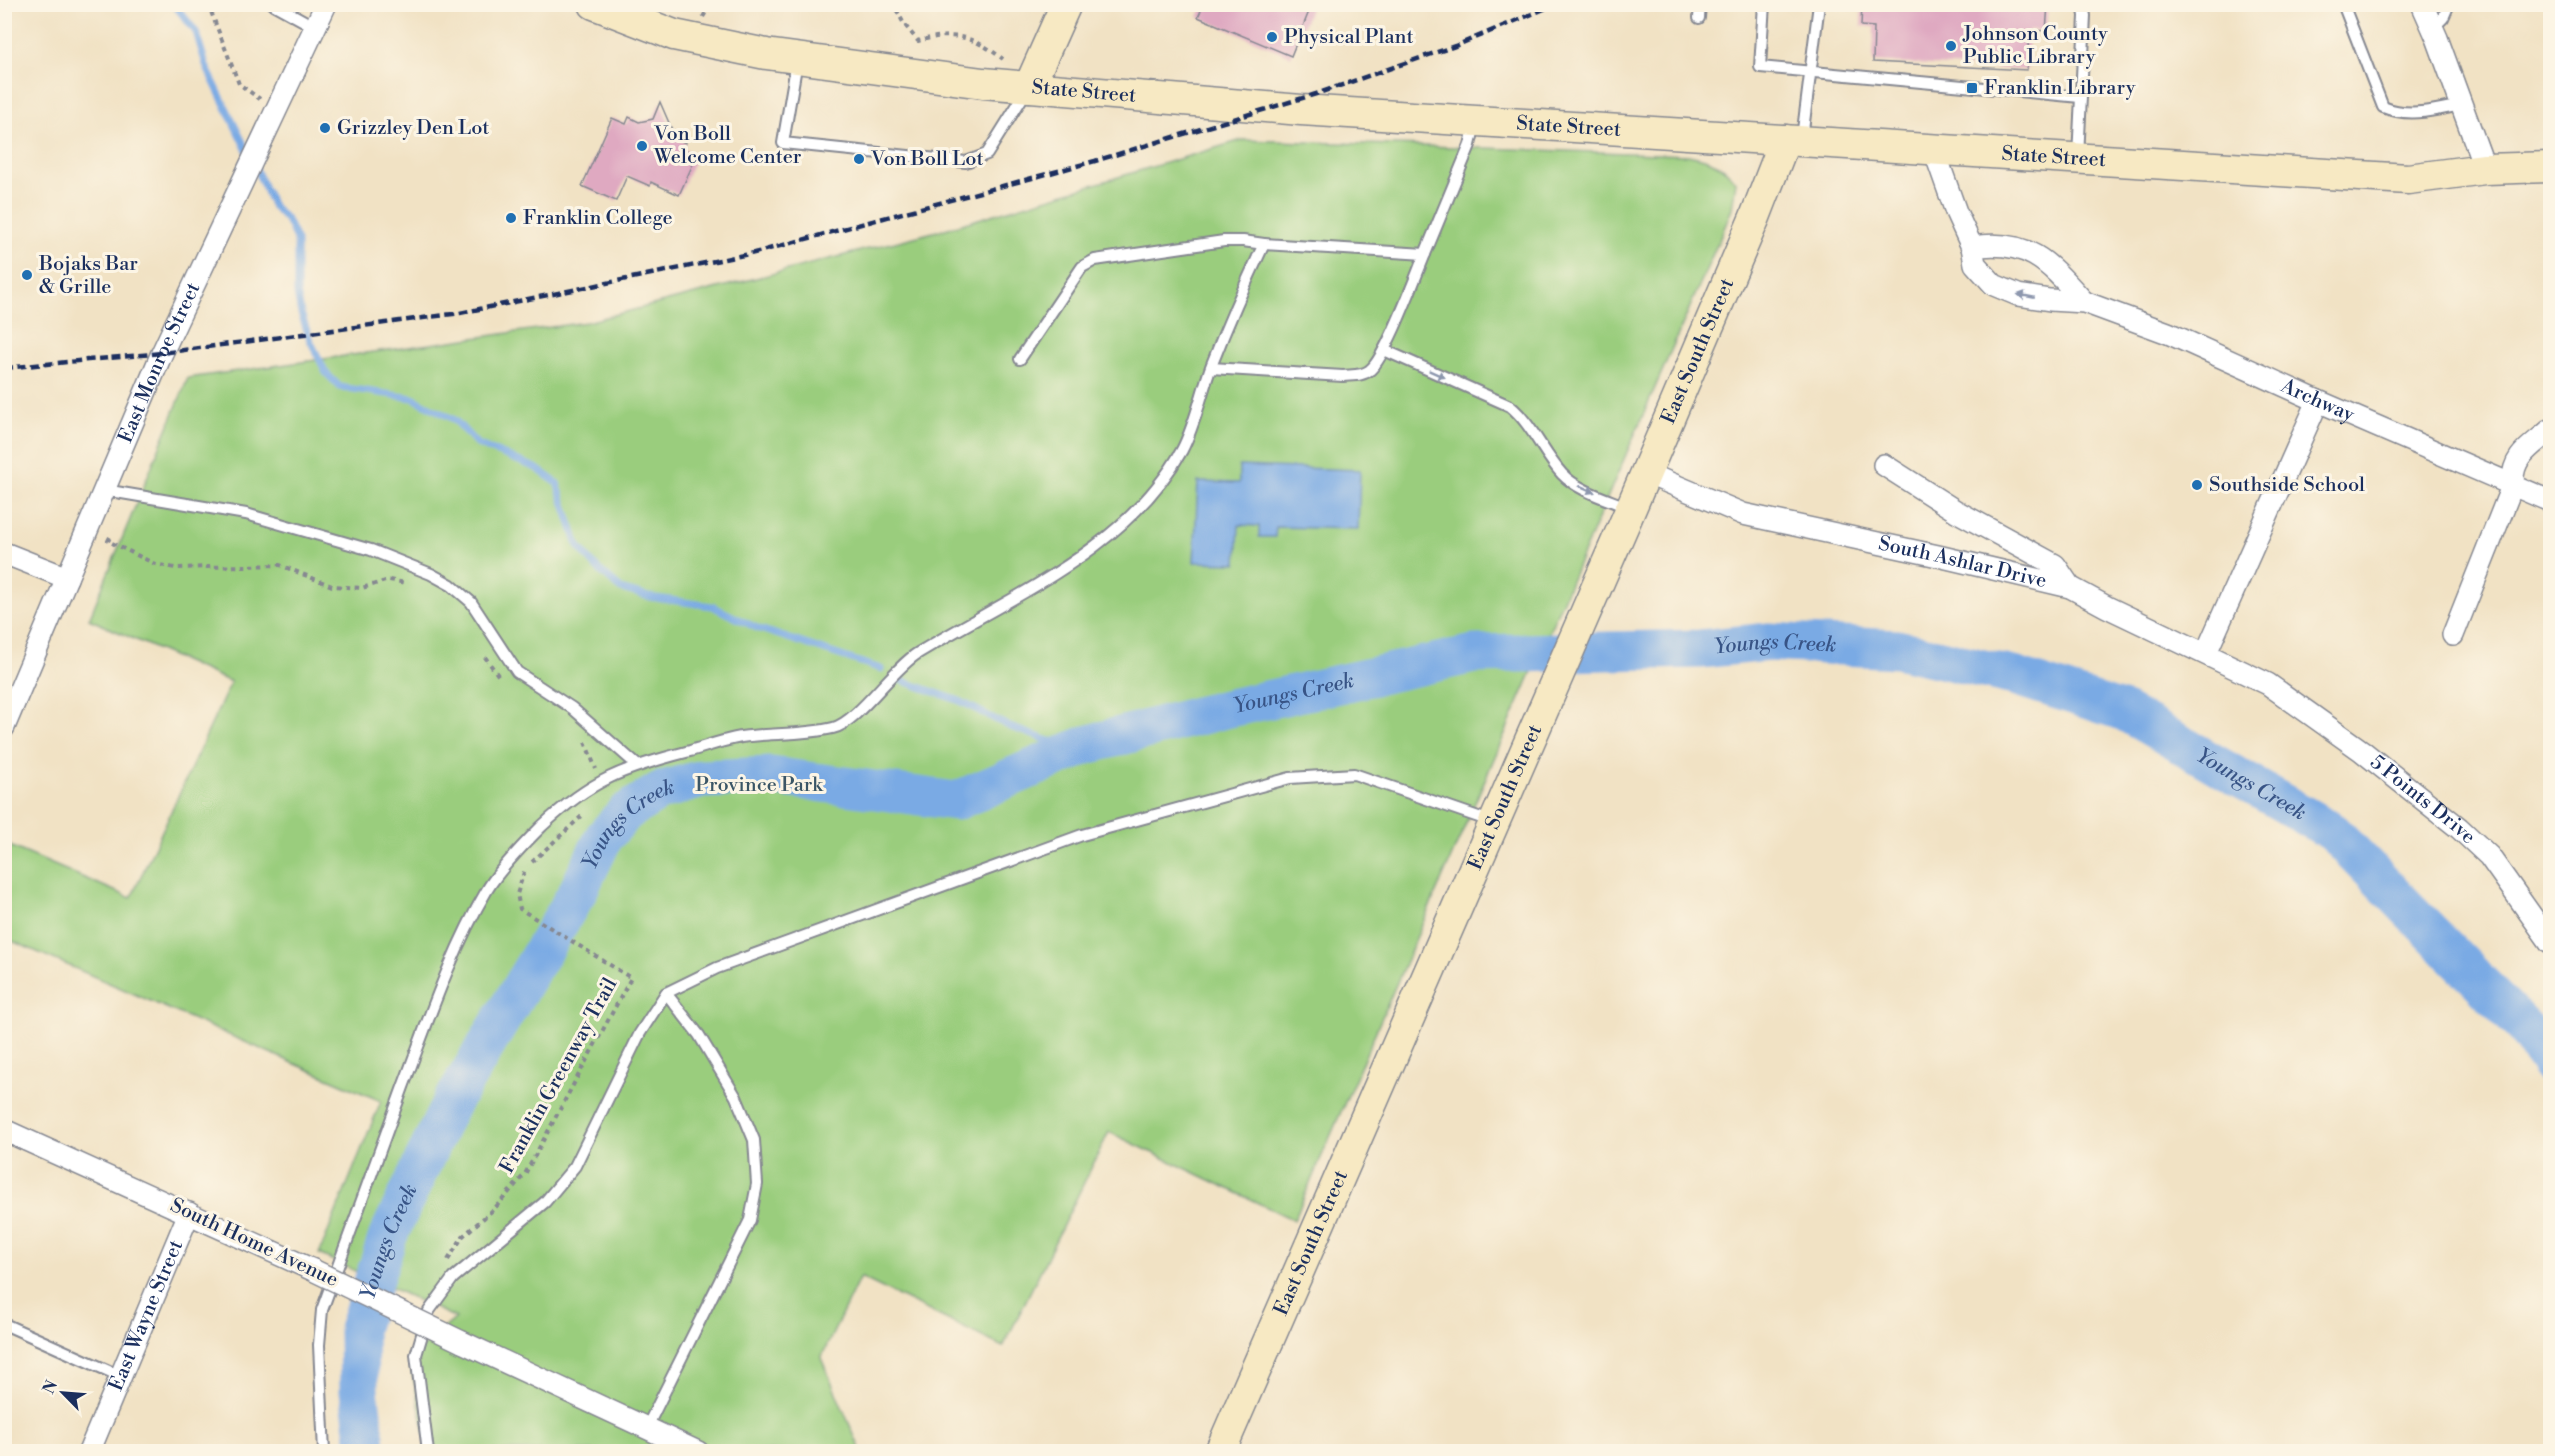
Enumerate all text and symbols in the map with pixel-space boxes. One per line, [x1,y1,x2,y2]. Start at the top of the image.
place label: Johnson County Public Library [1962,22,2108,70]
place label: Physical Plant [1284,25,1414,50]
marker: Physical Plant [1265,30,1279,44]
marker: Johnson County Public Library [1944,39,1958,53]
street label: State Street [1031,75,1137,108]
place label: Franklin Library [1984,76,2136,101]
marker: Franklin Library [1965,81,1979,95]
street label: State Street [1516,111,1622,142]
place label: Grizzley Den Lot [337,116,489,141]
marker: Grizzley Den Lot [318,121,332,135]
place label: Von Boll Welcome Center [653,122,802,170]
marker: Von Boll Welcome Center [635,139,649,153]
street label: State Street [2001,141,2107,173]
place label: Von Boll Lot [870,147,983,172]
marker: Von Boll Lot [852,152,866,166]
place label: Franklin College [523,206,673,231]
marker: Franklin College [504,211,518,225]
place label: Bojaks Bar & Grille [38,252,138,300]
marker: Bojaks Bar & Grille [20,268,34,282]
street label: East South Street [1656,275,1740,428]
street label: East Monroe Street [113,278,206,447]
one-way arrow [2017,291,2036,300]
one-way arrow [1429,369,1447,379]
street label: Archway [2276,373,2358,428]
place label: Southside School [2209,473,2365,498]
marker: Southside School [2190,478,2204,492]
one-way arrow [1578,485,1596,495]
street label: South Ashlar Drive [1876,531,2049,594]
water label: Youngs Creek [1713,629,1837,660]
water label: Youngs Creek [1232,668,1357,720]
street label: East South Street [1462,721,1548,874]
water label: Youngs Creek [2191,743,2310,826]
street label: 5 Points Drive [2365,750,2481,849]
park label: Province Park [695,773,824,798]
water label: Youngs Creek [577,775,677,874]
street label: Franklin Greenway Trail [495,974,623,1178]
street label: East South Street [1268,1166,1354,1319]
water label: Youngs Creek [355,1180,424,1303]
street label: South Home Avenue [166,1193,342,1293]
street label: East Wayne Street [103,1236,189,1395]
north arrow [33,1363,93,1423]
text: N [39,1377,62,1397]

